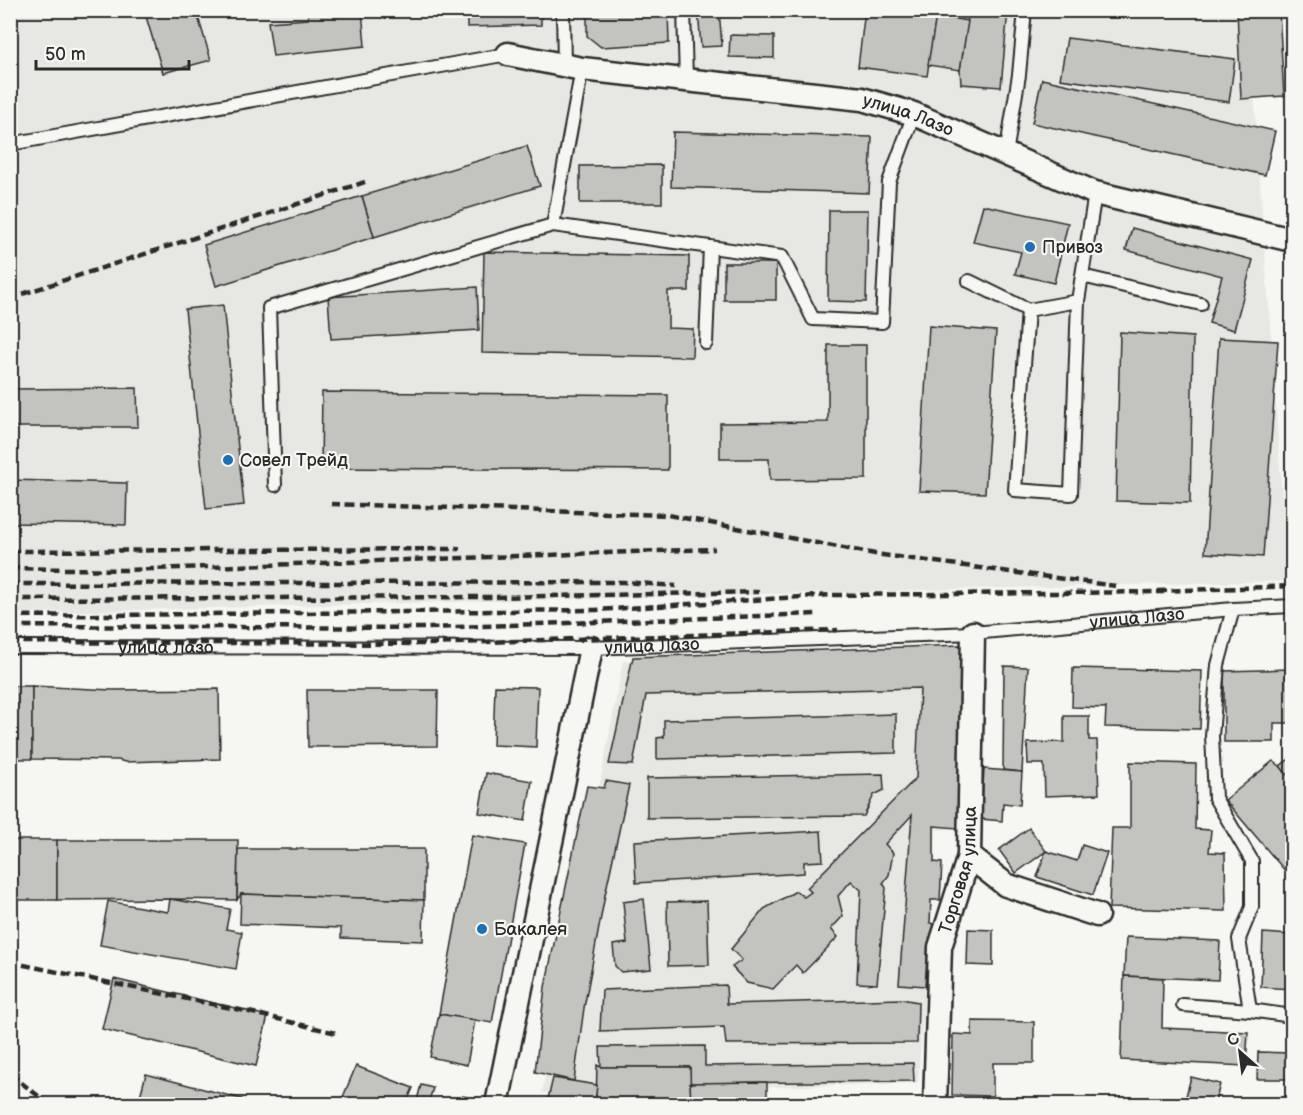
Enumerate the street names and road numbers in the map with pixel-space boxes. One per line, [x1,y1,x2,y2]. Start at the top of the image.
street label: улица Лазо [860,89,957,141]
street label: улица Лазо [1089,603,1185,633]
street label: улица Лазо [604,633,700,658]
street label: улица Лазо [119,637,213,658]
street label: Торговая улица [934,806,980,936]

